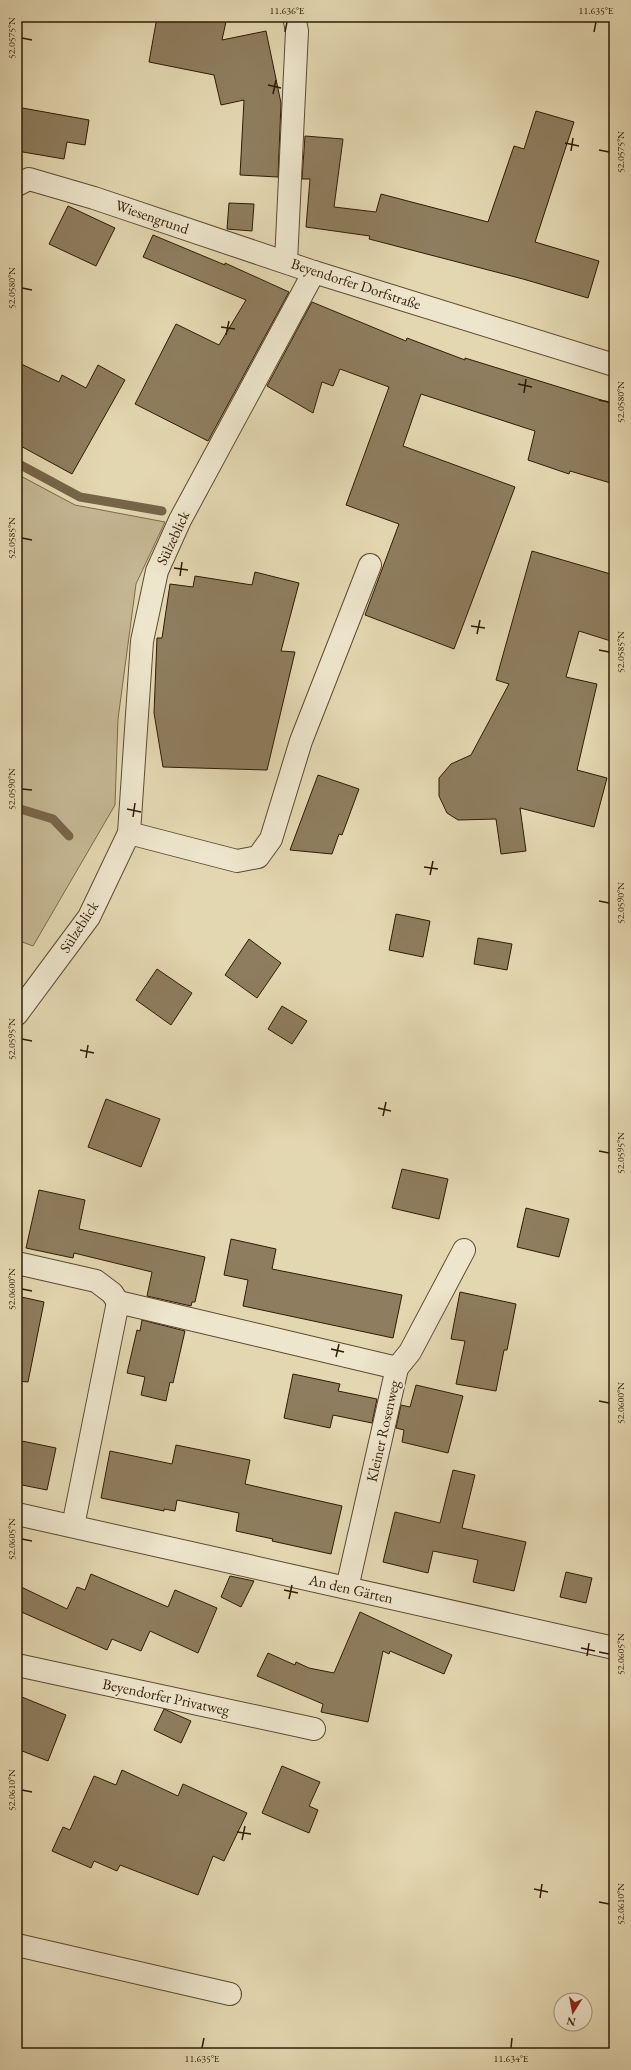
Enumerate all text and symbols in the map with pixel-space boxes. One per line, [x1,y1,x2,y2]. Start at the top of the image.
text: 11.636°E [270,4,305,17]
text: 11.635°E [579,4,614,17]
text: 52.0575°N [5,17,18,59]
text: 52.0575°N [614,131,627,173]
street label: Wiesengrund [113,195,192,238]
street label: Beyendorfer Dorfstraße [289,254,424,314]
text: 52.0580°N [5,267,18,309]
text: 52.0580°N [614,381,627,423]
street label: Sülzeblick [152,507,194,568]
text: 52.0585°N [5,517,18,559]
text: 52.0585°N [614,631,627,673]
text: 52.0590°N [5,768,18,810]
text: 52.0590°N [614,882,627,924]
street label: Sülzeblick [55,896,103,956]
text: 52.0595°N [5,1018,18,1060]
text: 52.0595°N [614,1132,627,1174]
text: 52.0600°N [5,1268,18,1310]
street label: Kleiner Rosenweg [362,1378,404,1484]
text: 52.0600°N [614,1382,627,1424]
text: 52.0605°N [5,1518,18,1560]
street label: An den Gärten [306,1569,395,1607]
text: 52.0605°N [614,1633,627,1675]
street label: Beyendorfer Privatweg [101,1674,232,1719]
text: 52.0610°N [5,1769,18,1811]
text: 52.0610°N [614,1883,627,1925]
north arrow [553,1992,593,2032]
text: N [565,2014,577,2030]
text: 11.635°E [185,2052,220,2065]
text: 11.634°E [494,2052,529,2065]

